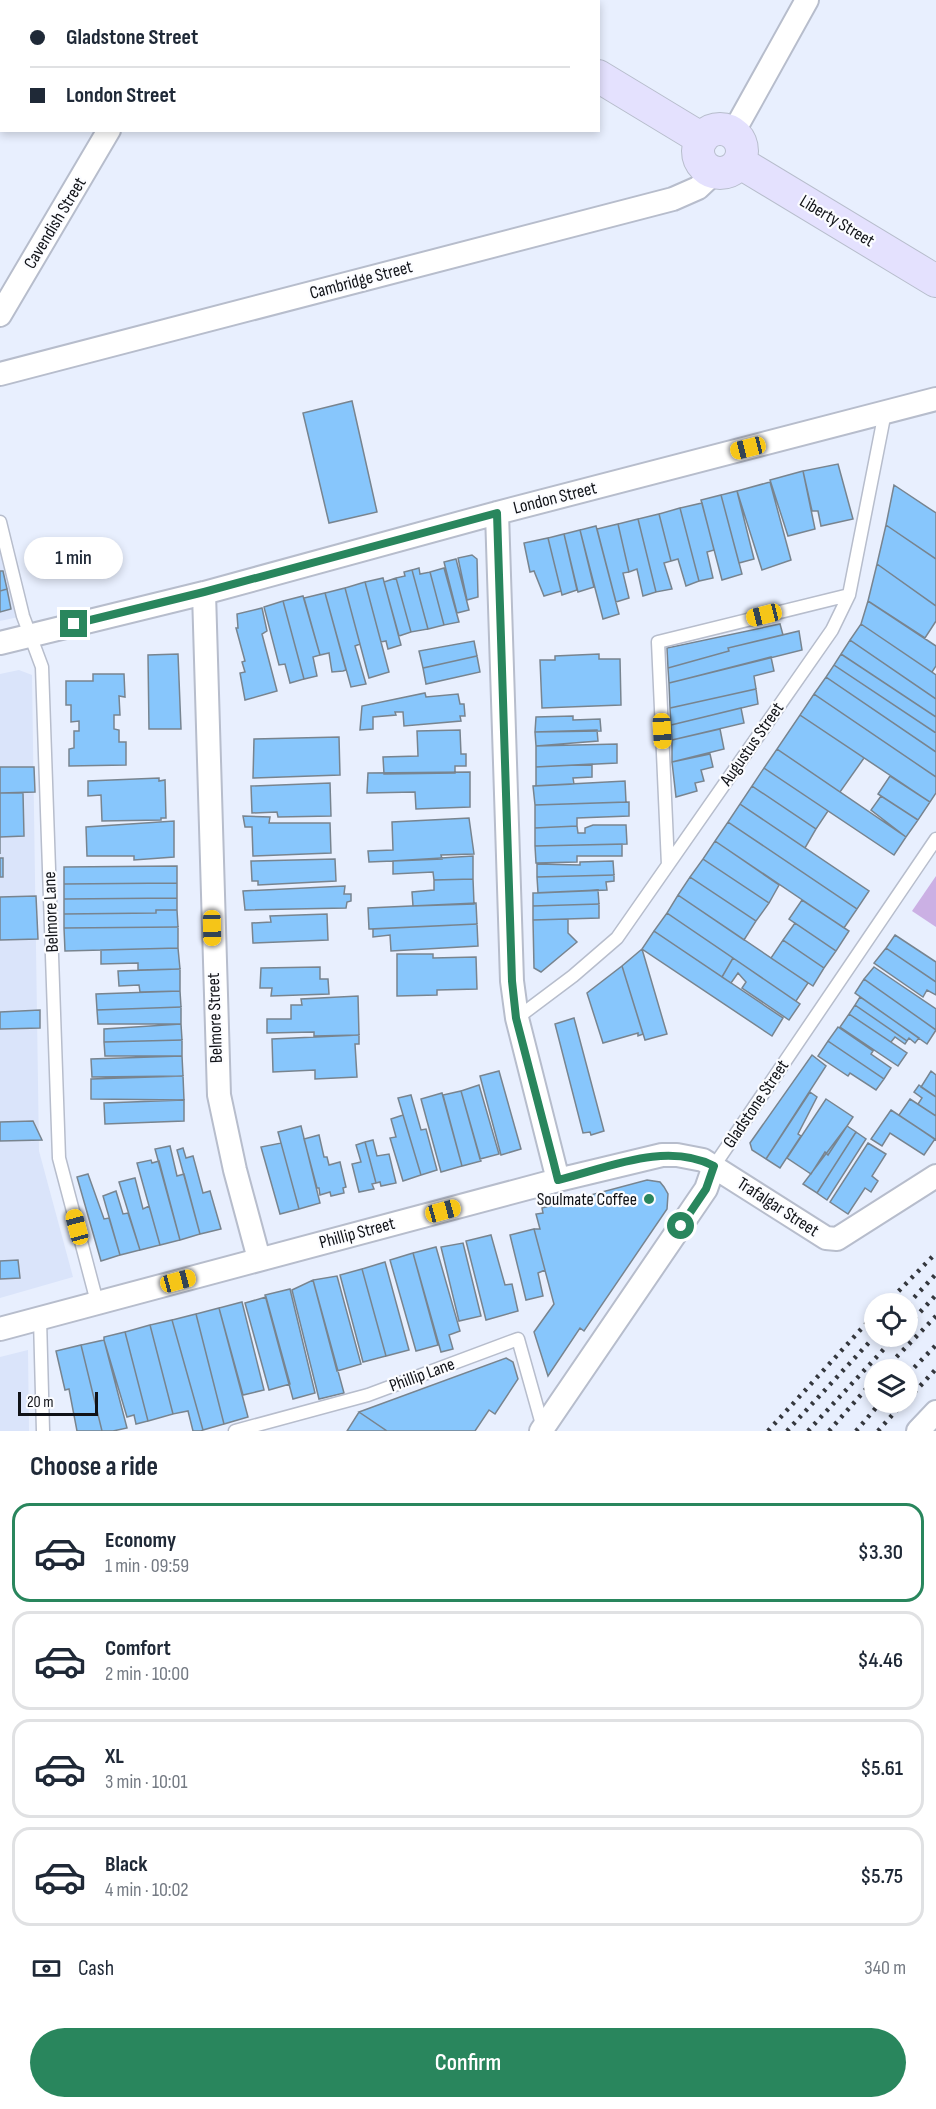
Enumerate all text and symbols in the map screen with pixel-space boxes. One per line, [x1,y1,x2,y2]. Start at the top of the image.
text: Gladstone Street [66,24,198,51]
text: London Street [66,82,176,109]
street label: Cavendish Street [20,173,91,272]
street label: Liberty Street [796,191,879,252]
street label: Cambridge Street [307,256,415,304]
car [728,435,768,461]
street label: London Street [511,477,599,518]
callout: 1 min [25,537,124,579]
text: 1 min [55,546,92,570]
car [744,602,784,628]
route end [60,610,87,637]
street label: Augustus Street [715,698,789,790]
car [652,713,672,749]
street label: Belmore Lane [39,871,63,953]
car [203,910,221,946]
street label: Belmore Street [203,972,227,1064]
street label: Gladstone Street [719,1055,793,1152]
street label: Trafalgar Street [733,1173,823,1241]
place label: Soulmate Coffee [537,1189,637,1210]
marker: Soulmate Coffee [642,1192,656,1206]
car [423,1198,463,1224]
car [64,1207,90,1247]
route start [667,1212,694,1239]
street label: Phillip Street [317,1213,398,1253]
car [158,1268,198,1294]
map controls [864,1293,918,1413]
button: locate [864,1293,918,1347]
street label: Phillip Lane [386,1354,458,1396]
button: layers [864,1359,918,1413]
scale bar [18,1389,98,1416]
text: 20 m [27,1393,54,1412]
text: Choose a ride [30,1451,158,1483]
icon: car [33,1526,87,1580]
text: Economy [105,1527,176,1554]
text: $3.30 [858,1539,903,1566]
text: 1 min · 09:59 [105,1554,189,1578]
icon: car [33,1634,87,1688]
text: Comfort [105,1635,171,1662]
text: $4.46 [857,1647,903,1674]
text: 2 min · 10:00 [105,1662,189,1686]
icon: car [33,1742,87,1796]
text: XL [105,1743,124,1770]
text: $5.61 [860,1755,903,1782]
text: 3 min · 10:01 [105,1770,187,1794]
icon: car [33,1850,87,1904]
text: Black [105,1851,147,1878]
text: $5.75 [860,1863,903,1890]
text: 4 min · 10:02 [105,1878,189,1902]
icon: cash [30,1952,63,1985]
text: Cash [78,1955,114,1982]
text: 340 m [864,1956,906,1980]
button: Confirm [30,2028,906,2097]

